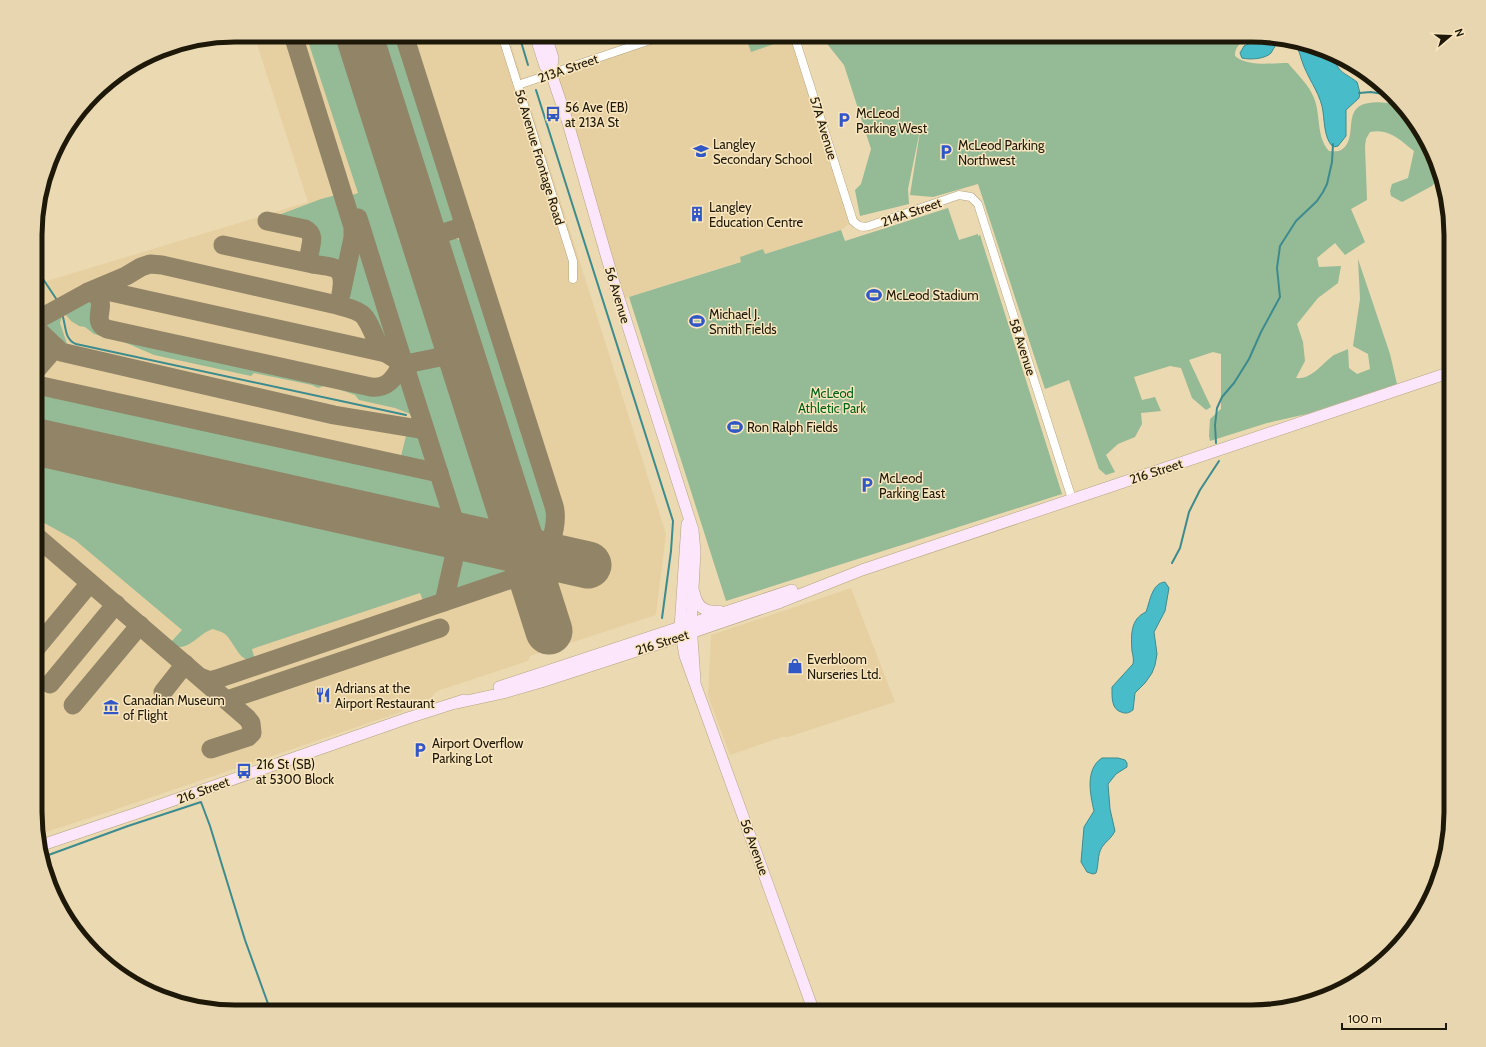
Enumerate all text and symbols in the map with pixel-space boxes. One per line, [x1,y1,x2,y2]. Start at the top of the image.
north arrow [1430,16,1470,56]
text: N [1452,27,1467,39]
street label: 213A Street [536,50,601,86]
street label: 56 Avenue Frontage Road [512,87,568,227]
street label: 57A Avenue [807,95,841,162]
place label: 56 Ave (EB) at 213A St [565,99,628,130]
bus stop icon: 56 Ave (EB) at 213A St [544,105,562,123]
place label: McLeod Parking West [856,105,928,136]
parking icon: McLeod Parking West [835,111,853,129]
place label: Langley Secondary School [713,136,812,167]
place label: McLeod Parking Northwest [958,137,1045,168]
school or university icon: Langley Secondary School [692,142,710,160]
parking icon: McLeod Parking Northwest [937,143,955,161]
street label: 214A Street [879,194,944,230]
place label: Langley Education Centre [709,199,803,230]
building icon: Langley Education Centre [688,205,706,223]
street label: 56 Avenue [602,265,634,326]
sports icon: McLeod Stadium [865,286,883,304]
place label: McLeod Stadium [886,287,979,303]
place label: Michael J. Smith Fields [709,306,777,337]
sports icon: Michael J. Smith Fields [688,312,706,330]
street label: 58 Avenue [1006,316,1040,378]
park label: McLeod Athletic Park [798,385,866,416]
sports icon: Ron Ralph Fields [726,418,744,436]
place label: Ron Ralph Fields [747,419,839,435]
street label: 216 Street [1127,455,1185,487]
place label: McLeod Parking East [879,470,946,501]
parking icon: McLeod Parking East [858,476,876,494]
street label: 216 Street [633,626,691,658]
place label: Everbloom Nurseries Ltd. [807,651,882,682]
shop icon: Everbloom Nurseries Ltd. [786,657,804,675]
place label: Adrians at the Airport Restaurant [335,680,435,711]
restaurant icon: Adrians at the Airport Restaurant [314,686,332,704]
place label: Canadian Museum of Flight [123,692,225,723]
museum icon: Canadian Museum of Flight [102,698,120,716]
place label: Airport Overflow Parking Lot [432,735,524,766]
parking icon: Airport Overflow Parking Lot [411,741,429,759]
place label: 216 St (SB) at 5300 Block [256,756,334,787]
bus stop icon: 216 St (SB) at 5300 Block [235,762,253,780]
street label: 216 Street [175,773,232,807]
street label: 56 Avenue [737,817,773,878]
scale bar [1342,1005,1446,1031]
text: 100 m [1348,1011,1382,1026]

